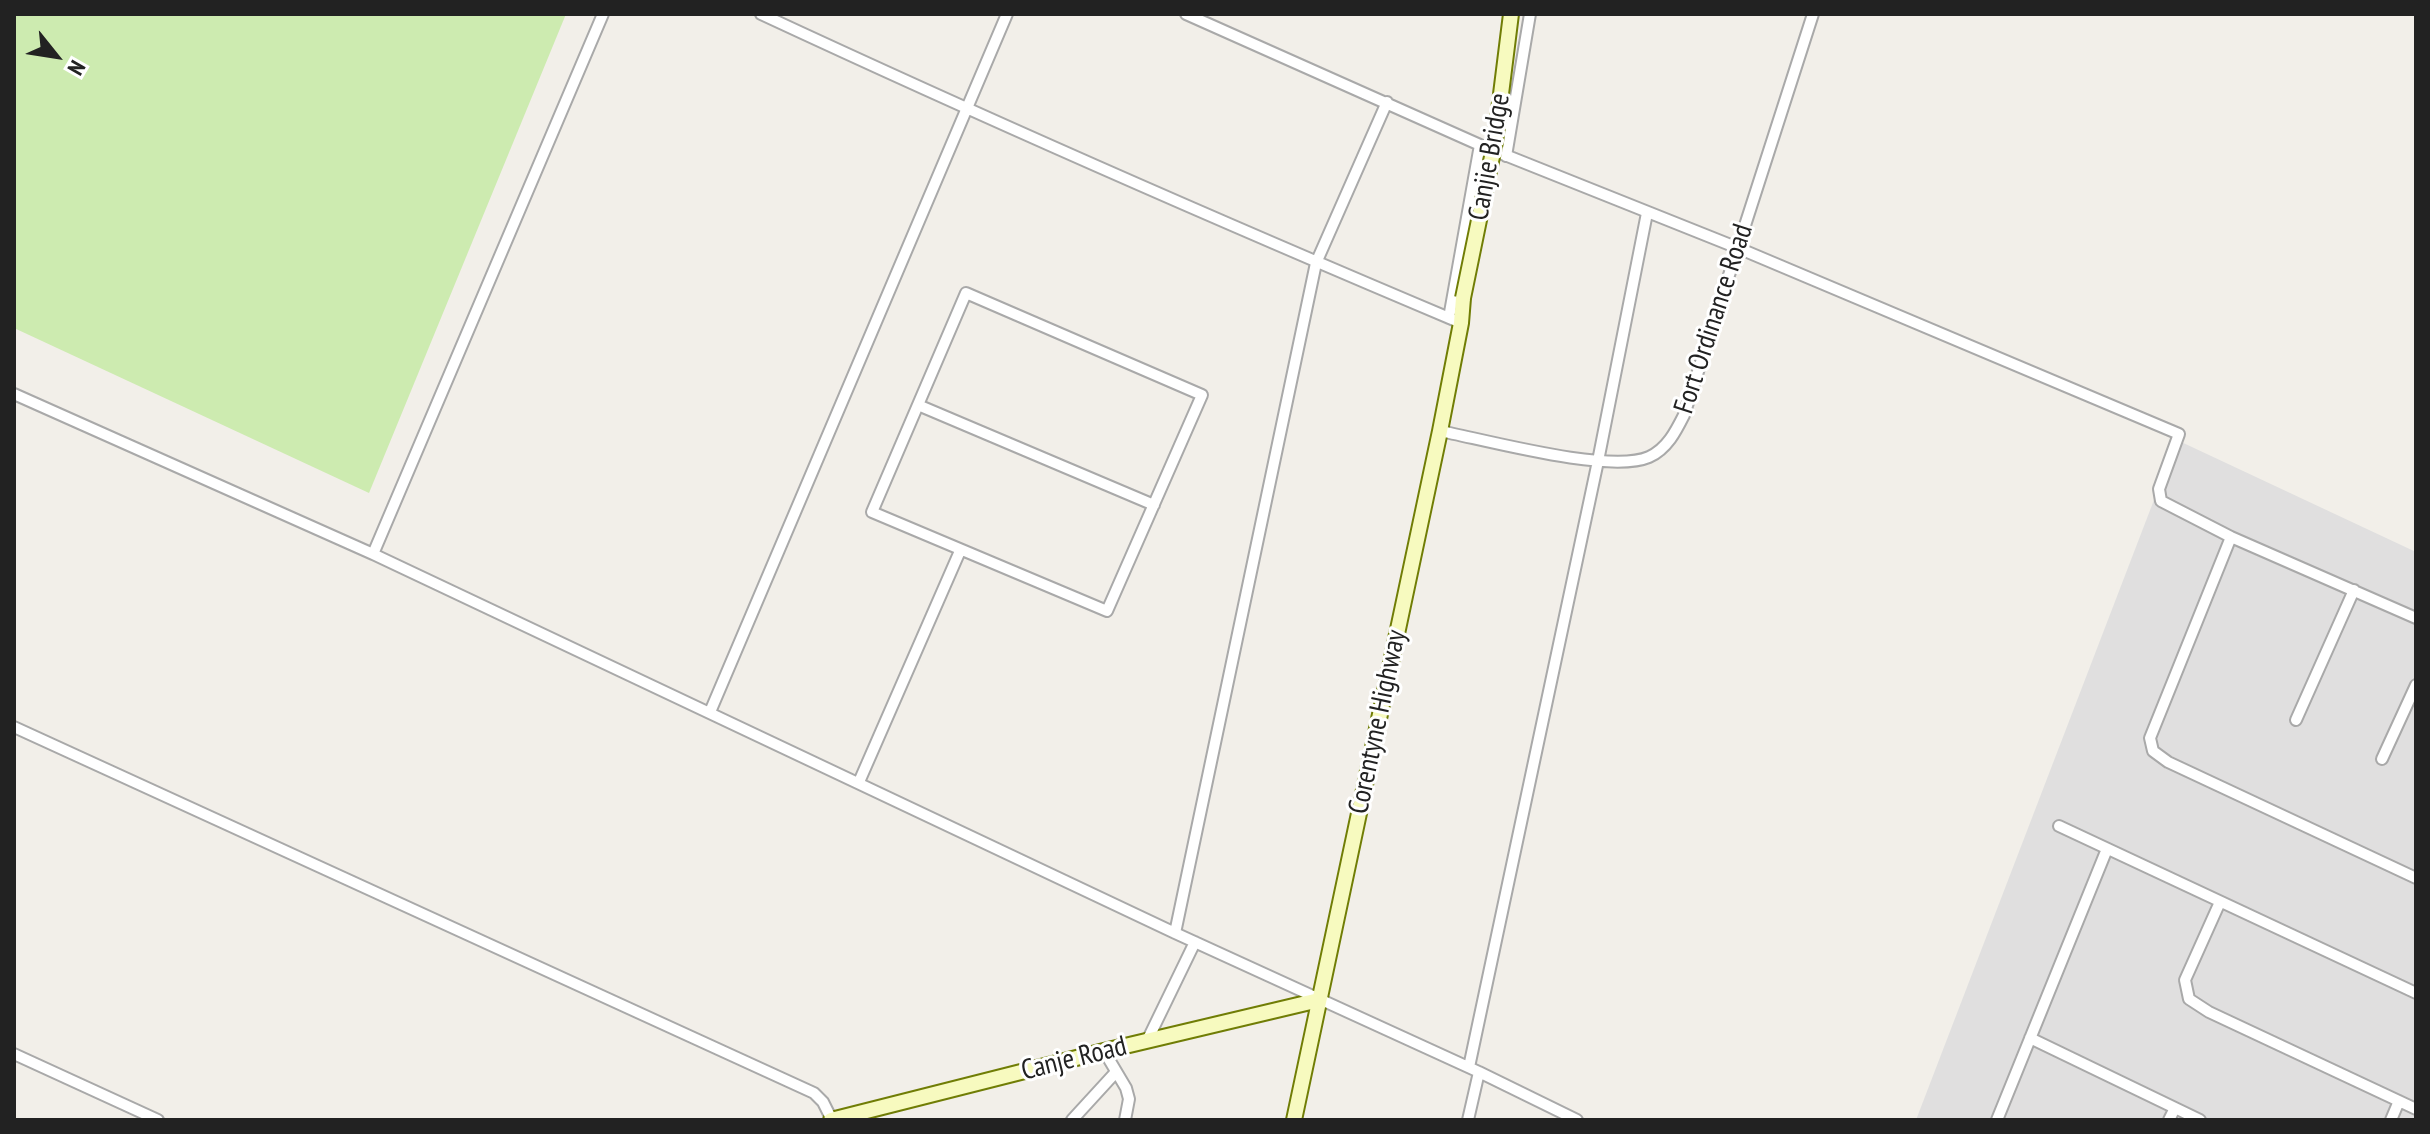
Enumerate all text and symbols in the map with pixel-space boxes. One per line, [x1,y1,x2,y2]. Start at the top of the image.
north arrow [16,16,96,96]
text: N [62,56,92,80]
street label: Canjie Bridge [1462,91,1518,223]
street label: Fort Ordinance Road [1668,220,1760,418]
street label: Corentyne Highway [1342,627,1414,817]
street label: Canje Road [1018,1030,1130,1088]

